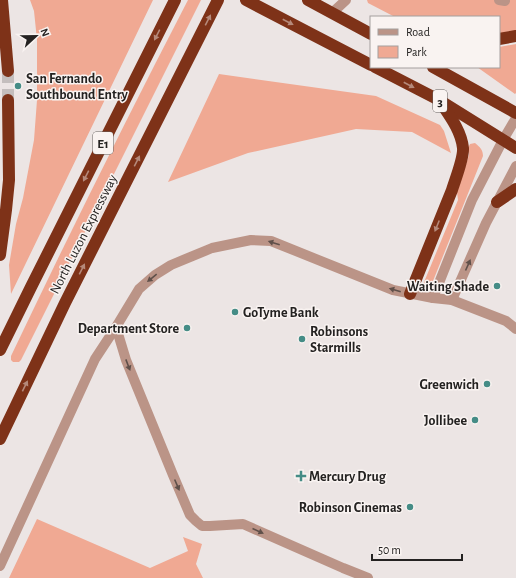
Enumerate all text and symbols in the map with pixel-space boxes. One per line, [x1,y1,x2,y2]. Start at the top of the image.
one-way arrow [205,14,211,26]
north arrow [16,16,56,56]
legend [370,16,500,68]
one-way arrow [282,18,294,25]
text: Road [406,26,430,38]
text: N [38,27,51,38]
one-way arrow [154,29,160,41]
text: Park [406,46,427,58]
place label: San Fernando Southbound Entry [26,72,129,102]
marker: San Fernando Southbound Entry [13,81,23,91]
one-way arrow [403,82,415,88]
road number: 3 [433,90,447,112]
road number: E1 [93,132,113,154]
one-way arrow [133,155,140,167]
one-way arrow [83,170,89,182]
street label: North Luzon Expressway [48,172,120,296]
one-way arrow [434,221,440,233]
one-way arrow [267,240,279,246]
one-way arrow [465,259,471,270]
one-way arrow [79,263,85,275]
one-way arrow [147,273,158,282]
place label: Waiting Shade [407,280,489,294]
marker: Waiting Shade [492,281,502,291]
one-way arrow [389,287,401,293]
place label: GoTyme Bank [243,306,319,320]
marker: GoTyme Bank [230,307,240,317]
place label: Department Store [78,322,179,336]
marker: Department Store [182,323,192,333]
place label: Robinsons Starmills [310,325,368,355]
marker: Robinsons Starmills [297,334,307,344]
one-way arrow [125,359,131,371]
place label: Greenwich [419,378,479,392]
marker: Greenwich [482,379,492,389]
one-way arrow [22,380,28,392]
place label: Jollibee [424,414,467,428]
marker: Jollibee [470,415,480,425]
place label: Mercury Drug [309,470,387,484]
marker: Mercury Drug [296,471,306,481]
one-way arrow [174,479,180,491]
place label: Robinson Cinemas [299,501,402,515]
marker: Robinson Cinemas [405,502,415,512]
one-way arrow [253,528,264,534]
scale bar [372,536,462,562]
text: 50 m [378,544,401,556]

